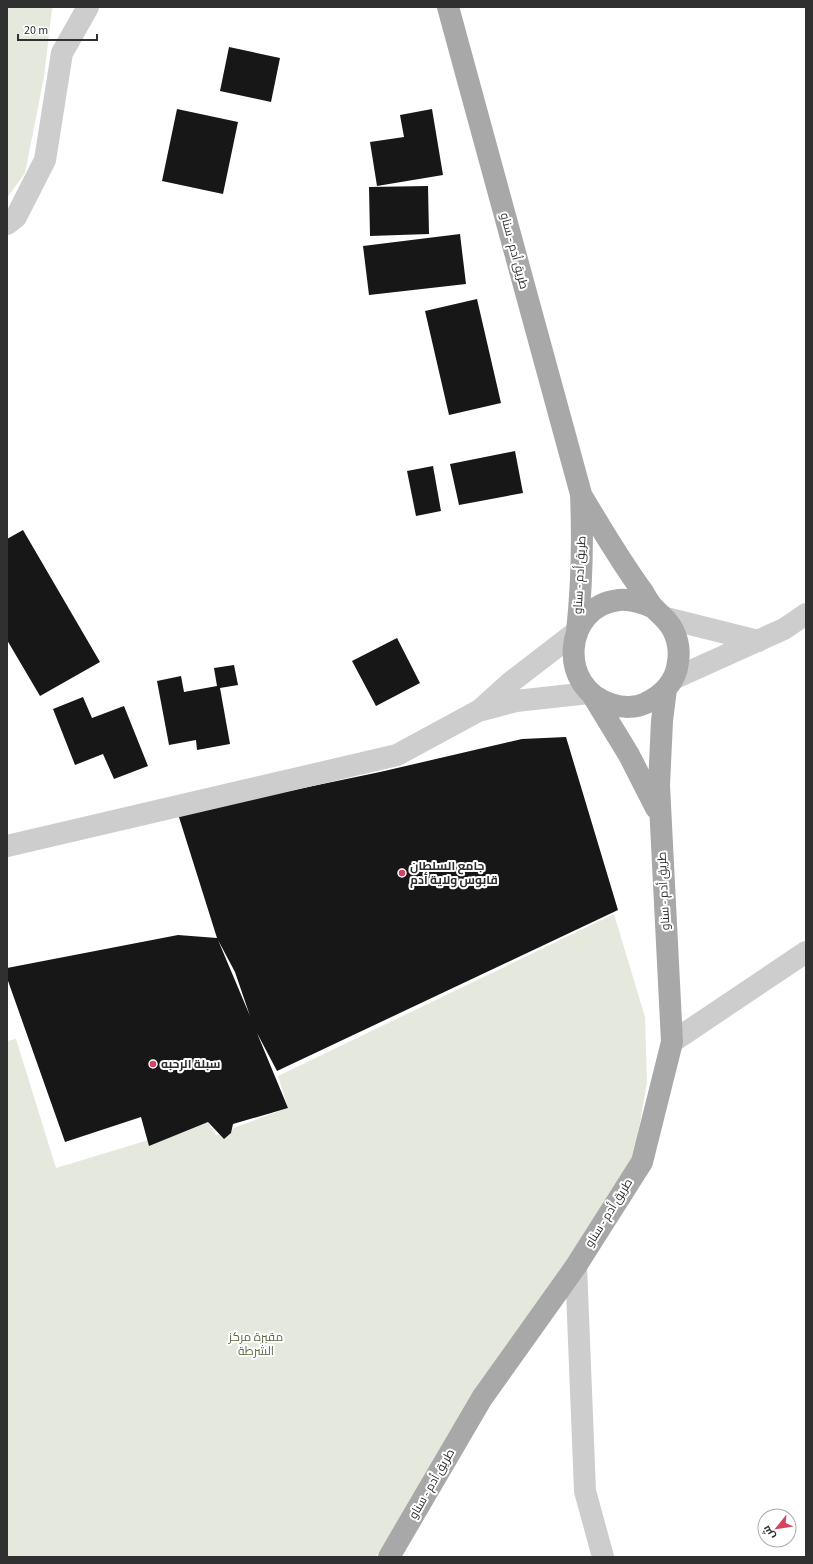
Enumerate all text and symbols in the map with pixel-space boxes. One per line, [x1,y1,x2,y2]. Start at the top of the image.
scale bar [18,16,97,42]
text: 20 m [24,22,48,39]
street label: طريق أدم - سناو [496,211,532,291]
street label: طريق أدم - سناو [569,535,591,615]
street label: طريق أدم - سناو [653,851,675,931]
place label: جامع السلطان قابوس ولاية أدم [410,858,498,889]
marker: جامع السلطان قابوس ولاية أدم [397,868,407,878]
place label: سبلة الرحبه [161,1056,221,1073]
marker: سبلة الرحبه [148,1059,158,1069]
street label: طريق أدم - سناو [581,1175,637,1251]
park label: مقبرة مركز الشرطة [228,1329,283,1360]
street label: طريق أدم - سناو [405,1446,459,1522]
north arrow [757,1508,797,1548]
text: ش [759,1523,779,1543]

